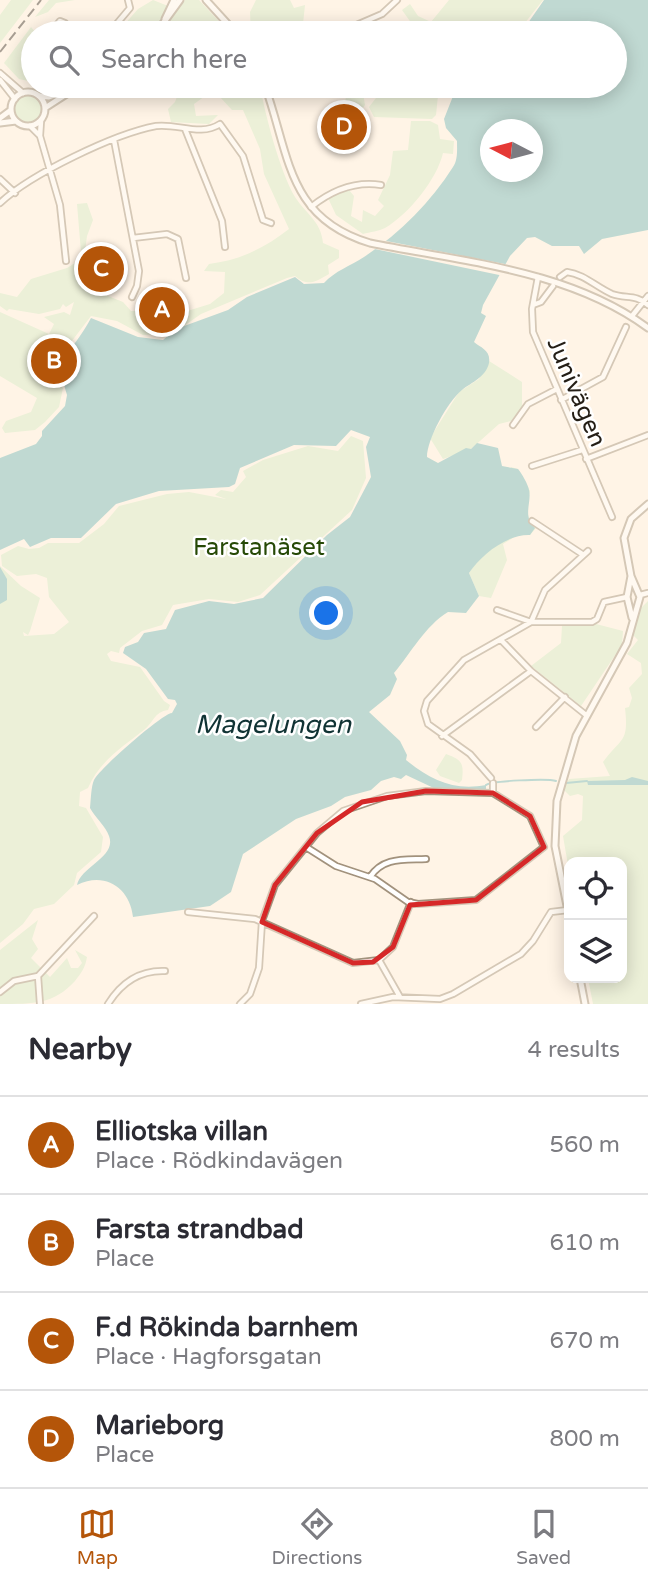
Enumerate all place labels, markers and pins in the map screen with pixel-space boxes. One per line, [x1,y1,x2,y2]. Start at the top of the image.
pin: D [321,101,367,153]
pin: C [78,243,124,295]
pin: A [139,284,185,336]
pin: B [31,335,77,387]

